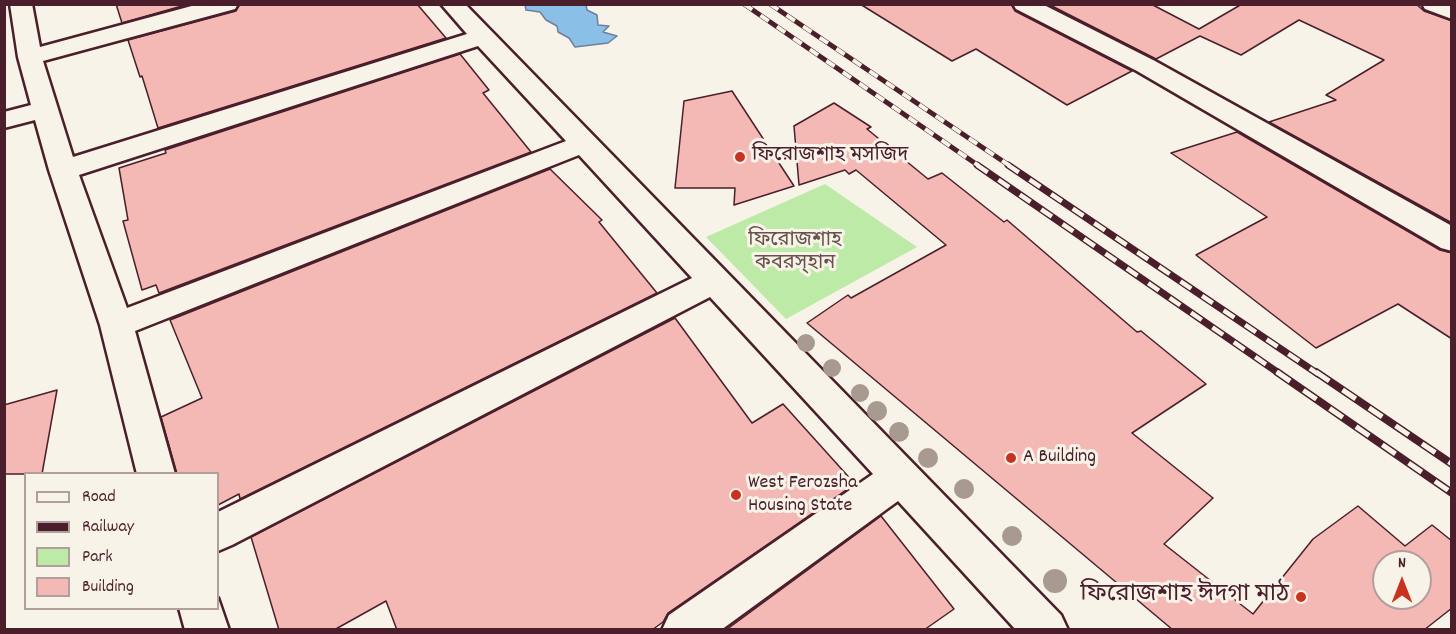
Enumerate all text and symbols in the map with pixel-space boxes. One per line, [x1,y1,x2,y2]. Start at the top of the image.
place label: ফিরোজশাহ মসজিদ [752,145,908,169]
marker: ফিরোজশাহ মসজিদ [733,150,747,164]
park label: ফিরোজশাহ কবরস্হান [748,230,842,277]
place label: A Building [1023,446,1096,470]
marker: A Building [1004,451,1018,465]
legend [24,472,219,610]
place label: West Ferozsha Housing State [748,472,857,519]
text: Road [82,485,116,510]
marker: West Ferozsha Housing State [729,488,743,502]
text: Railway [82,515,134,540]
text: Park [82,545,113,570]
north arrow [1372,550,1432,610]
text: N [1398,552,1406,575]
text: Building [82,575,134,600]
place label: ফিরোজশাহ ঈদগা মাঠ [1080,583,1289,611]
marker: ফিরোজশাহ ঈদগা মাঠ [1294,590,1308,604]

